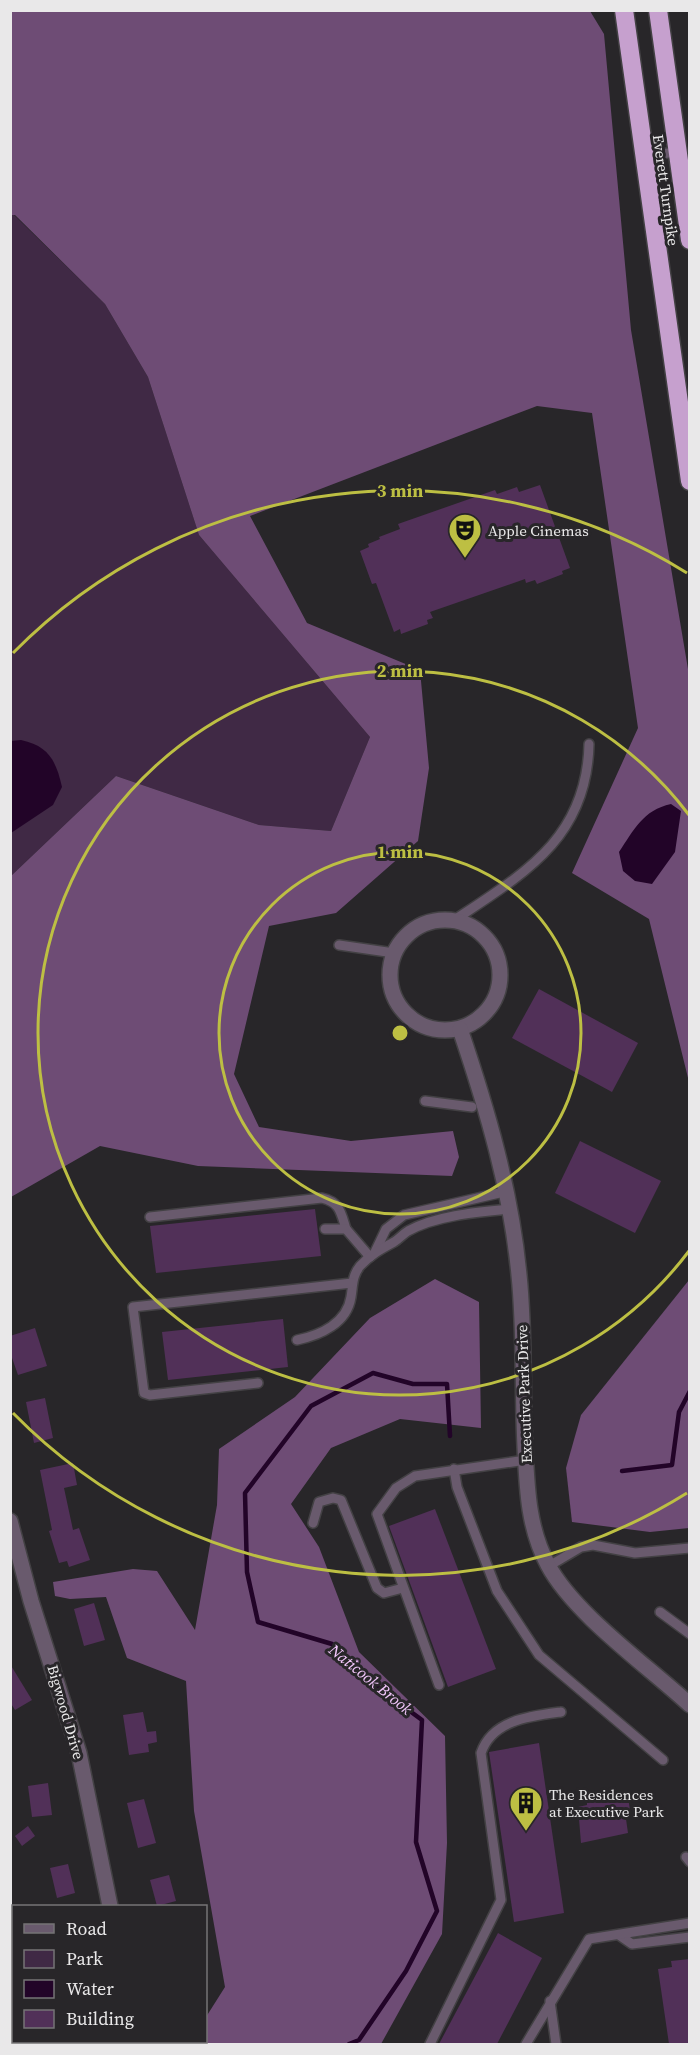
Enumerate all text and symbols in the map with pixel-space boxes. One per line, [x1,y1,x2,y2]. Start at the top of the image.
street label: Everett Turnpike [648,133,684,247]
text: 3 min [377,478,423,503]
theatre icon: Apple Cinemas [447,512,483,559]
place label: Apple Cinemas [488,520,589,541]
text: 2 min [377,658,423,683]
text: 1 min [377,839,423,864]
centre of rings [390,1023,410,1043]
street label: Executive Park Drive [511,1324,537,1463]
water label: Naticook Brook [324,1638,418,1720]
street label: Bigwood Drive [42,1662,90,1762]
place label: The Residences at Executive Park [549,1784,664,1822]
building icon: The Residences at Executive Park [508,1785,544,1832]
legend [12,1905,207,2043]
text: Road [66,1916,107,1941]
text: Park [66,1946,103,1971]
text: Water [66,1976,114,2001]
text: Building [66,2006,134,2031]

